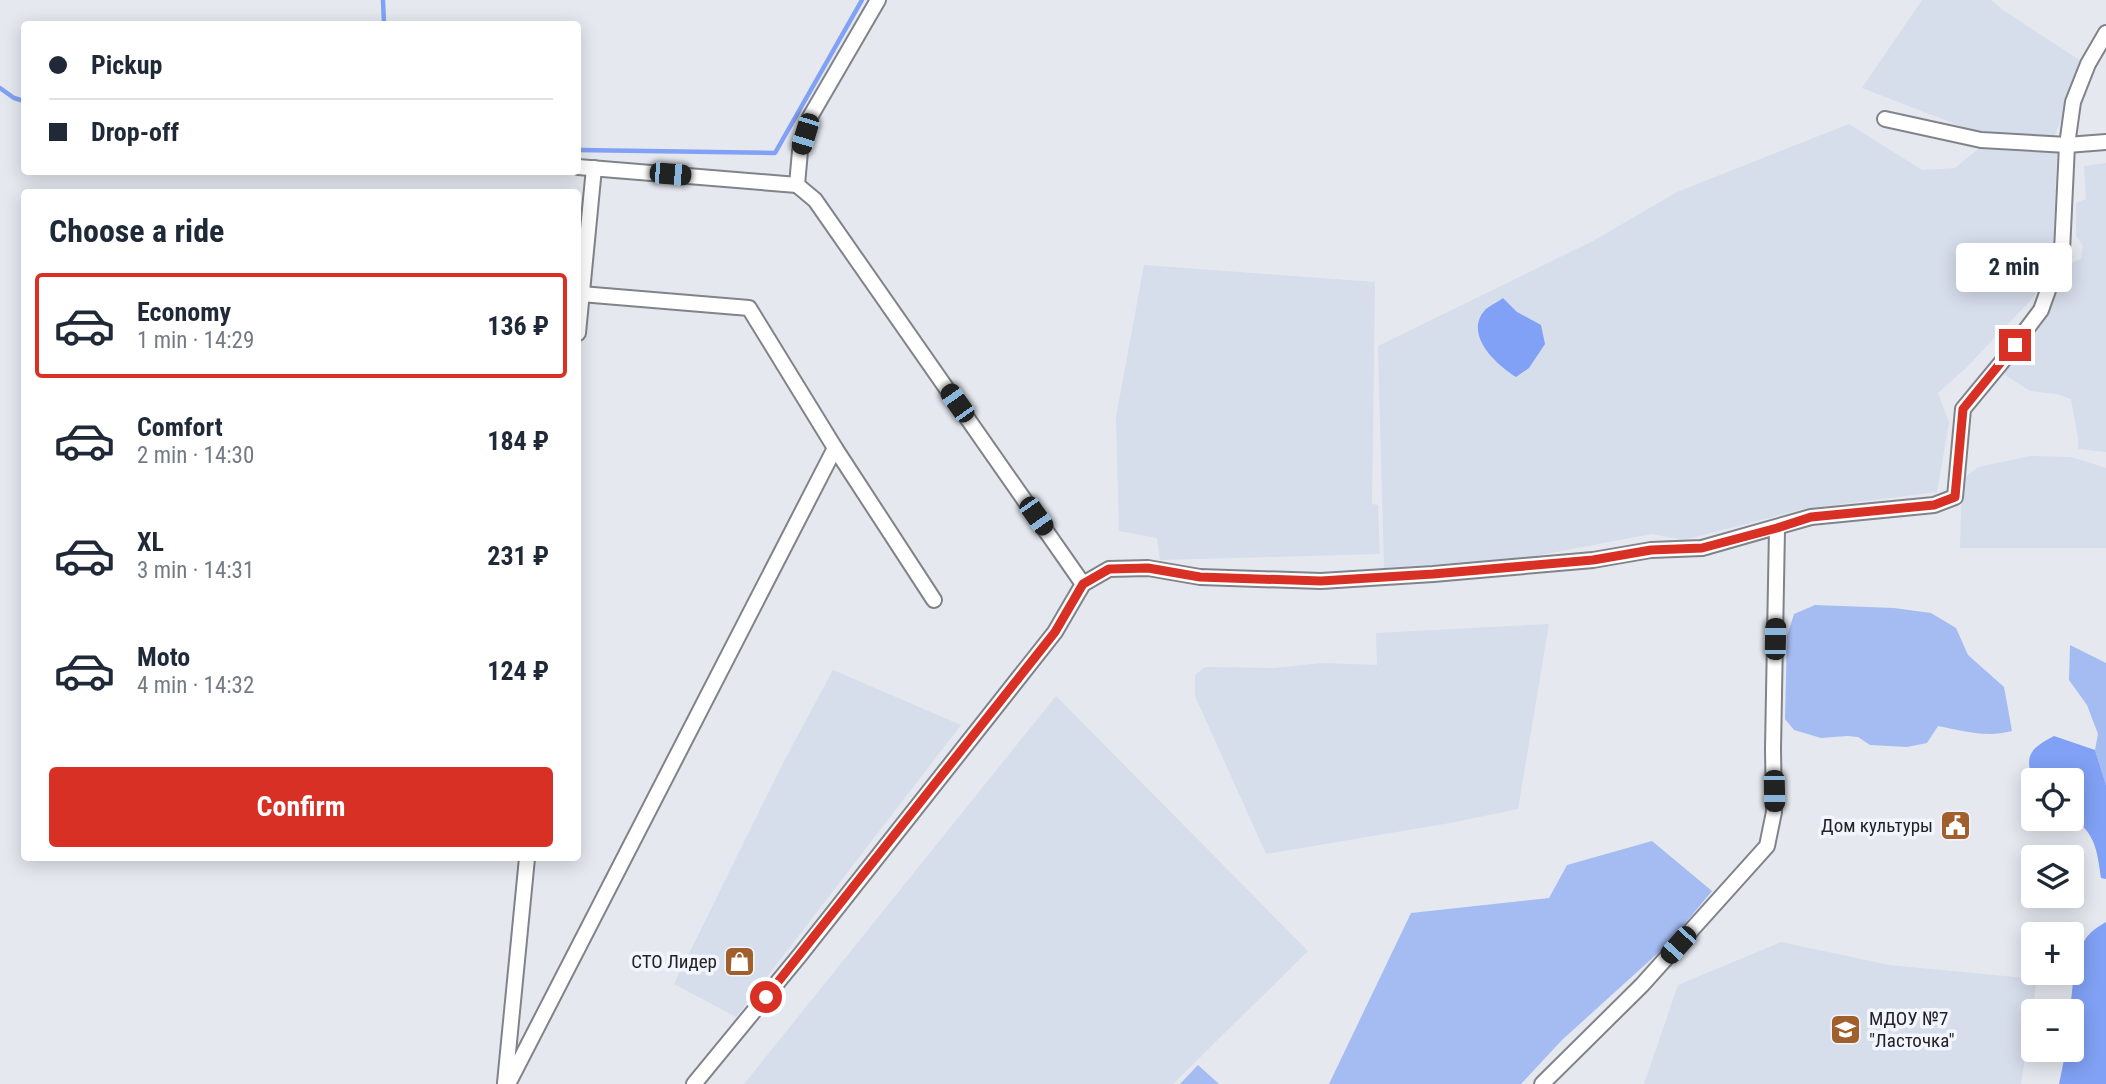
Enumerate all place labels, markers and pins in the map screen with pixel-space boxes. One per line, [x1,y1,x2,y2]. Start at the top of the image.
public building icon: Дом культуры [1939,808,1973,842]
place label: Дом культуры [1821,814,1933,837]
shop icon: СТО Лидер [723,944,757,978]
place label: СТО Лидер [631,950,717,973]
place label: МДОУ №7 "Ласточка" [1869,1007,1955,1052]
school or university icon: МДОУ №7 "Ласточка" [1829,1012,1863,1046]

